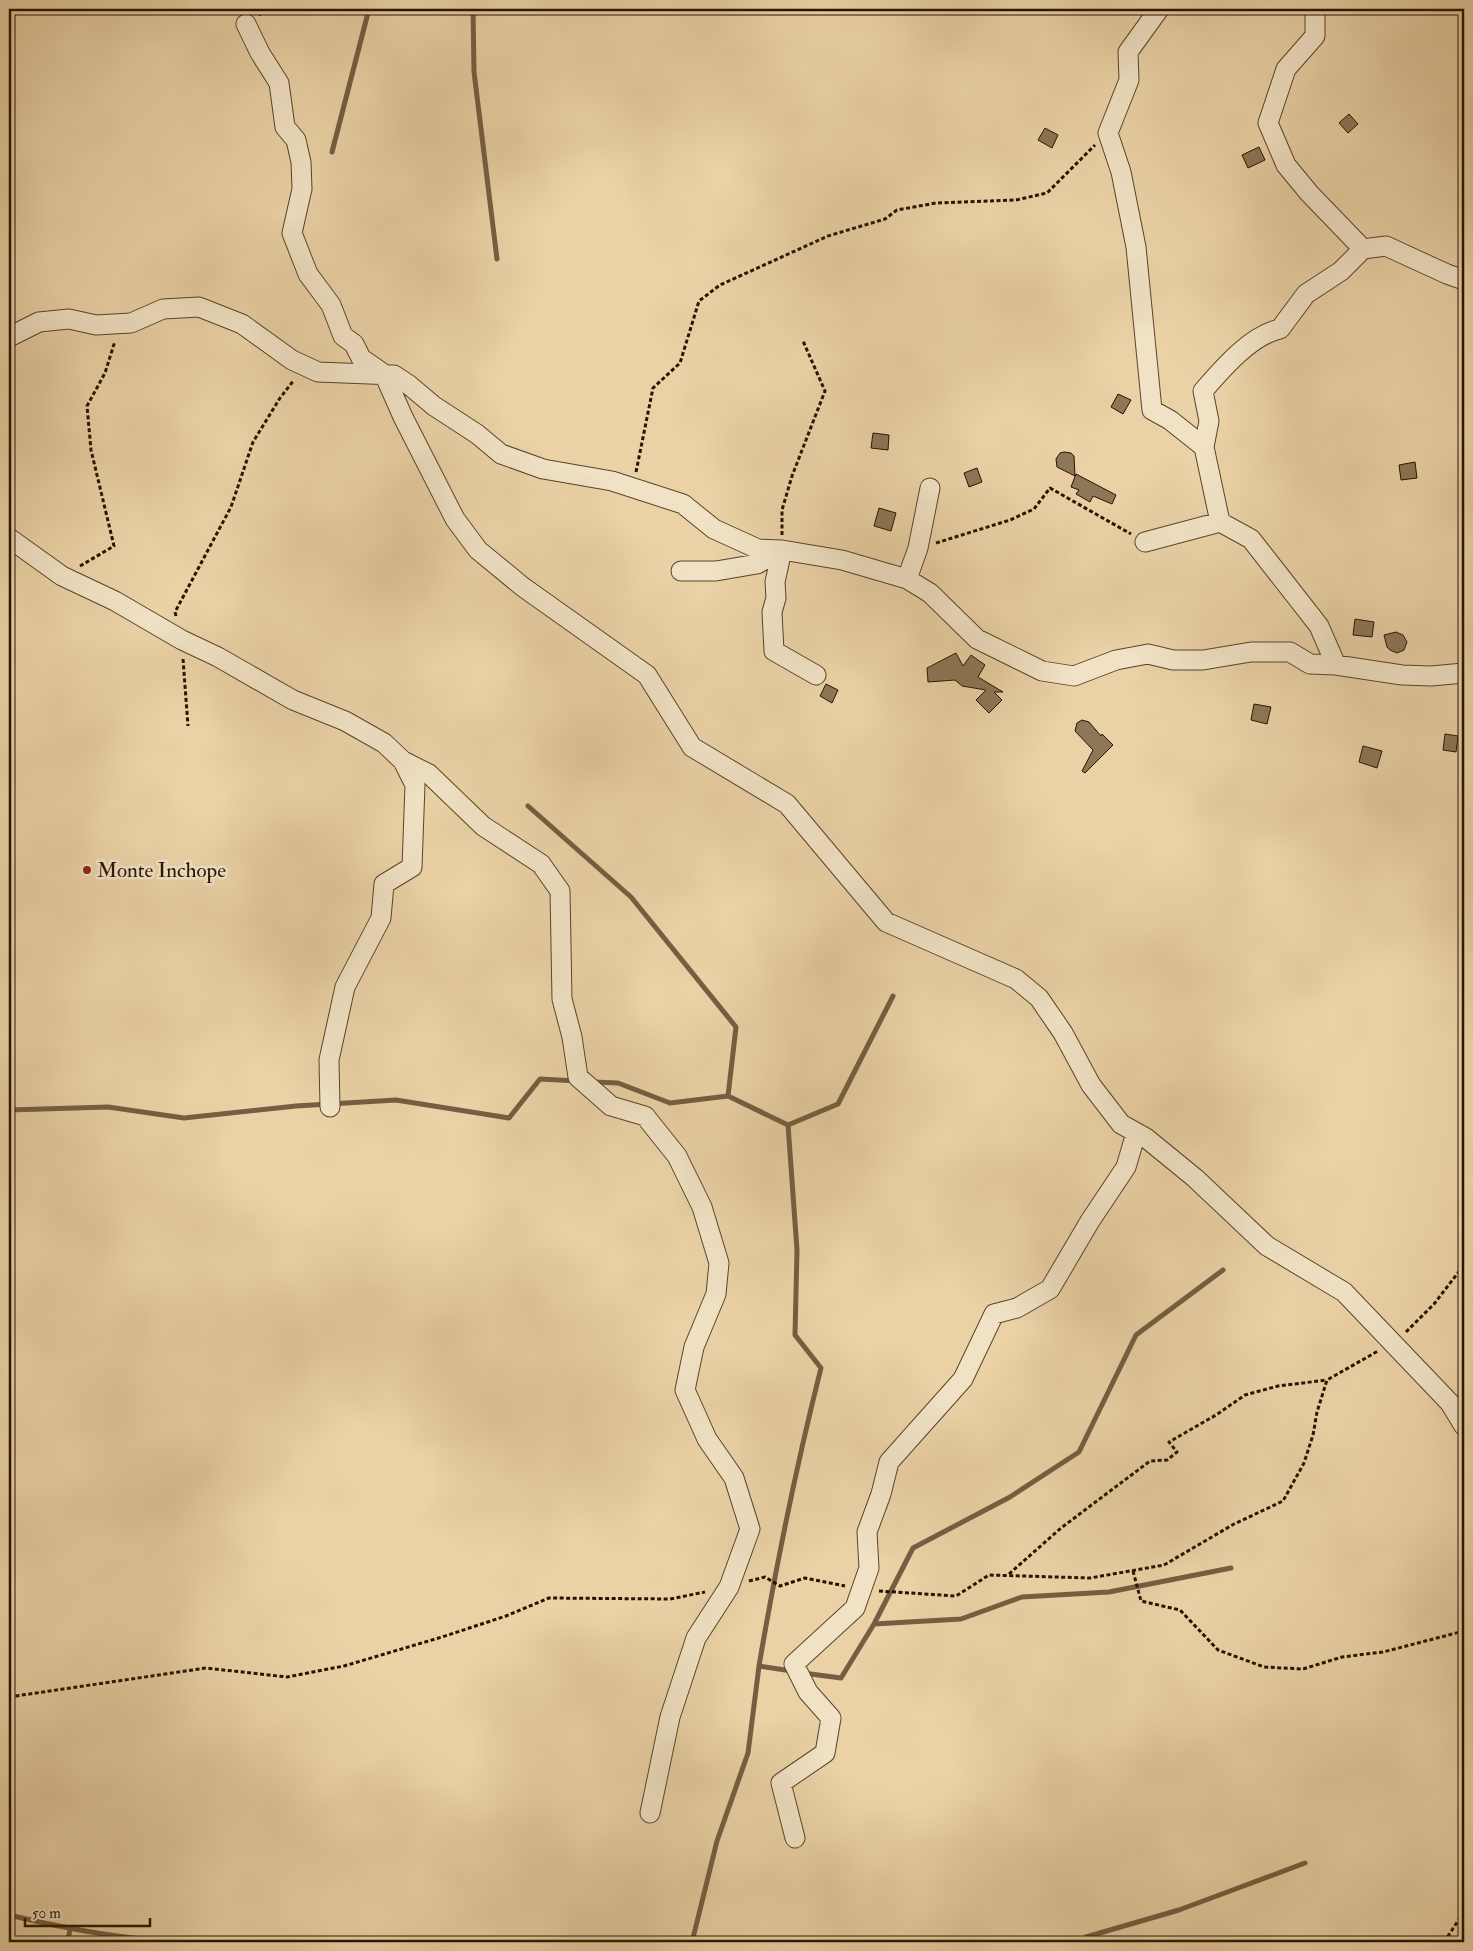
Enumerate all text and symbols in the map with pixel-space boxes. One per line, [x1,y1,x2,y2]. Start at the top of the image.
place label: Monte Inchope [97,857,226,884]
marker: Monte Inchope [81,864,93,876]
scale bar [25,1896,150,1928]
text: 50 m [32,1904,61,1923]

